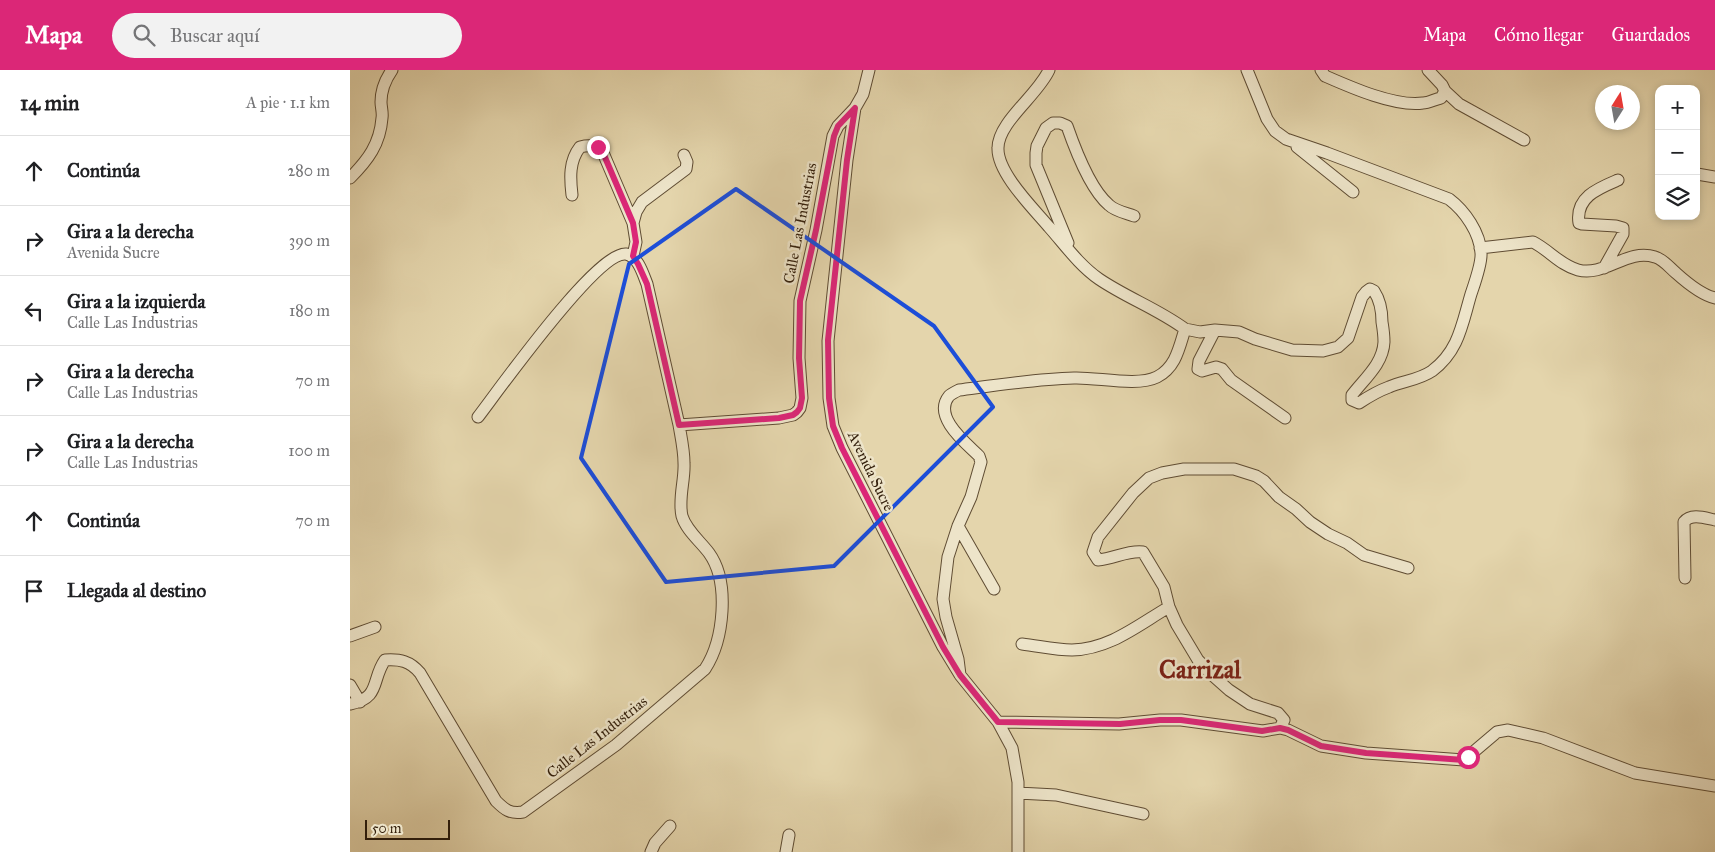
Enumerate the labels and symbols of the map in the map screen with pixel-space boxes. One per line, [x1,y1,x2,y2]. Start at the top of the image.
north arrow [1595,85,1640,130]
route end [587,136,610,159]
street label: Calle Las Industrias [779,161,821,285]
street label: Avenida Sucre [843,427,898,514]
district label: Carrizal [1159,654,1242,685]
street label: Calle Las Industrias [543,692,651,782]
route start [1457,746,1480,769]
scale bar [365,817,450,840]

